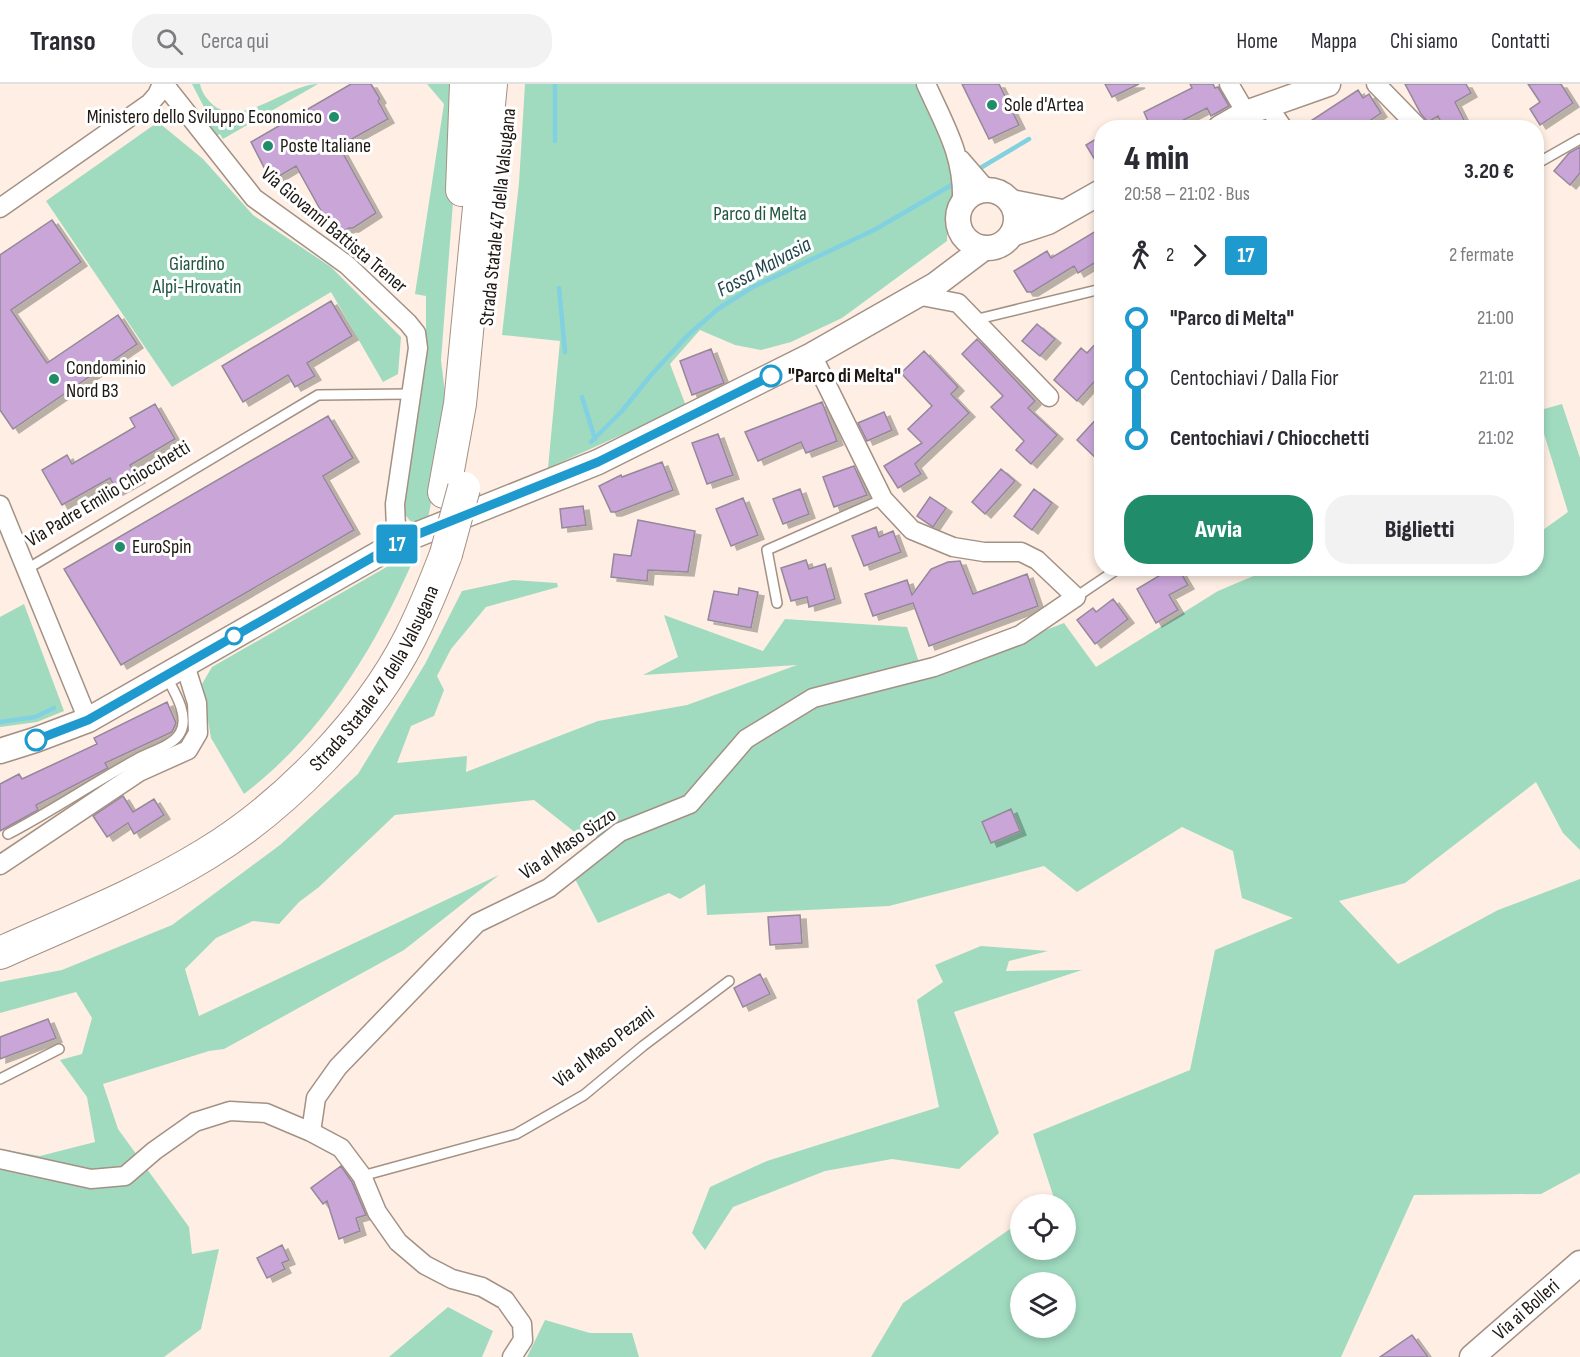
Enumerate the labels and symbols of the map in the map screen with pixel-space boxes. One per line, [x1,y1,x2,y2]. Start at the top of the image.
place label: Sole d'Artea [1004,93,1084,117]
marker: Sole d'Artea [985,98,999,112]
place label: Ministero dello Sviluppo Economico [87,105,322,129]
street label: Strada Statale 47 della Valsugana [475,107,521,327]
marker: Ministero dello Sviluppo Economico [327,110,341,124]
place label: Poste Italiane [280,134,371,158]
marker: Poste Italiane [261,139,275,153]
street label: Via Giovanni Battista Trener [256,162,412,298]
park label: Parco di Melta [713,202,807,226]
water label: Fossa Malvasia [713,232,816,302]
park label: Giardino Alpi-Hrovatin [151,252,242,299]
place label: Condominio Nord B3 [66,356,146,403]
place label: "Parco di Melta" [788,364,901,388]
marker: "Parco di Melta" [760,365,782,387]
marker: Condominio Nord B3 [47,372,61,386]
street label: Via Padre Emilio Chiocchetti [22,435,194,553]
line badge: 17 [370,524,424,564]
place label: EuroSpin [132,535,191,559]
marker: EuroSpin [113,540,127,554]
street label: Strada Statale 47 della Valsugana [305,582,444,777]
unlabelled marker [225,627,243,645]
unlabelled marker [25,729,47,751]
street label: Via al Maso Sizzo [515,803,621,885]
street label: Via al Maso Pezani [549,1001,659,1093]
street label: Via ai Bolleri [1488,1274,1565,1345]

